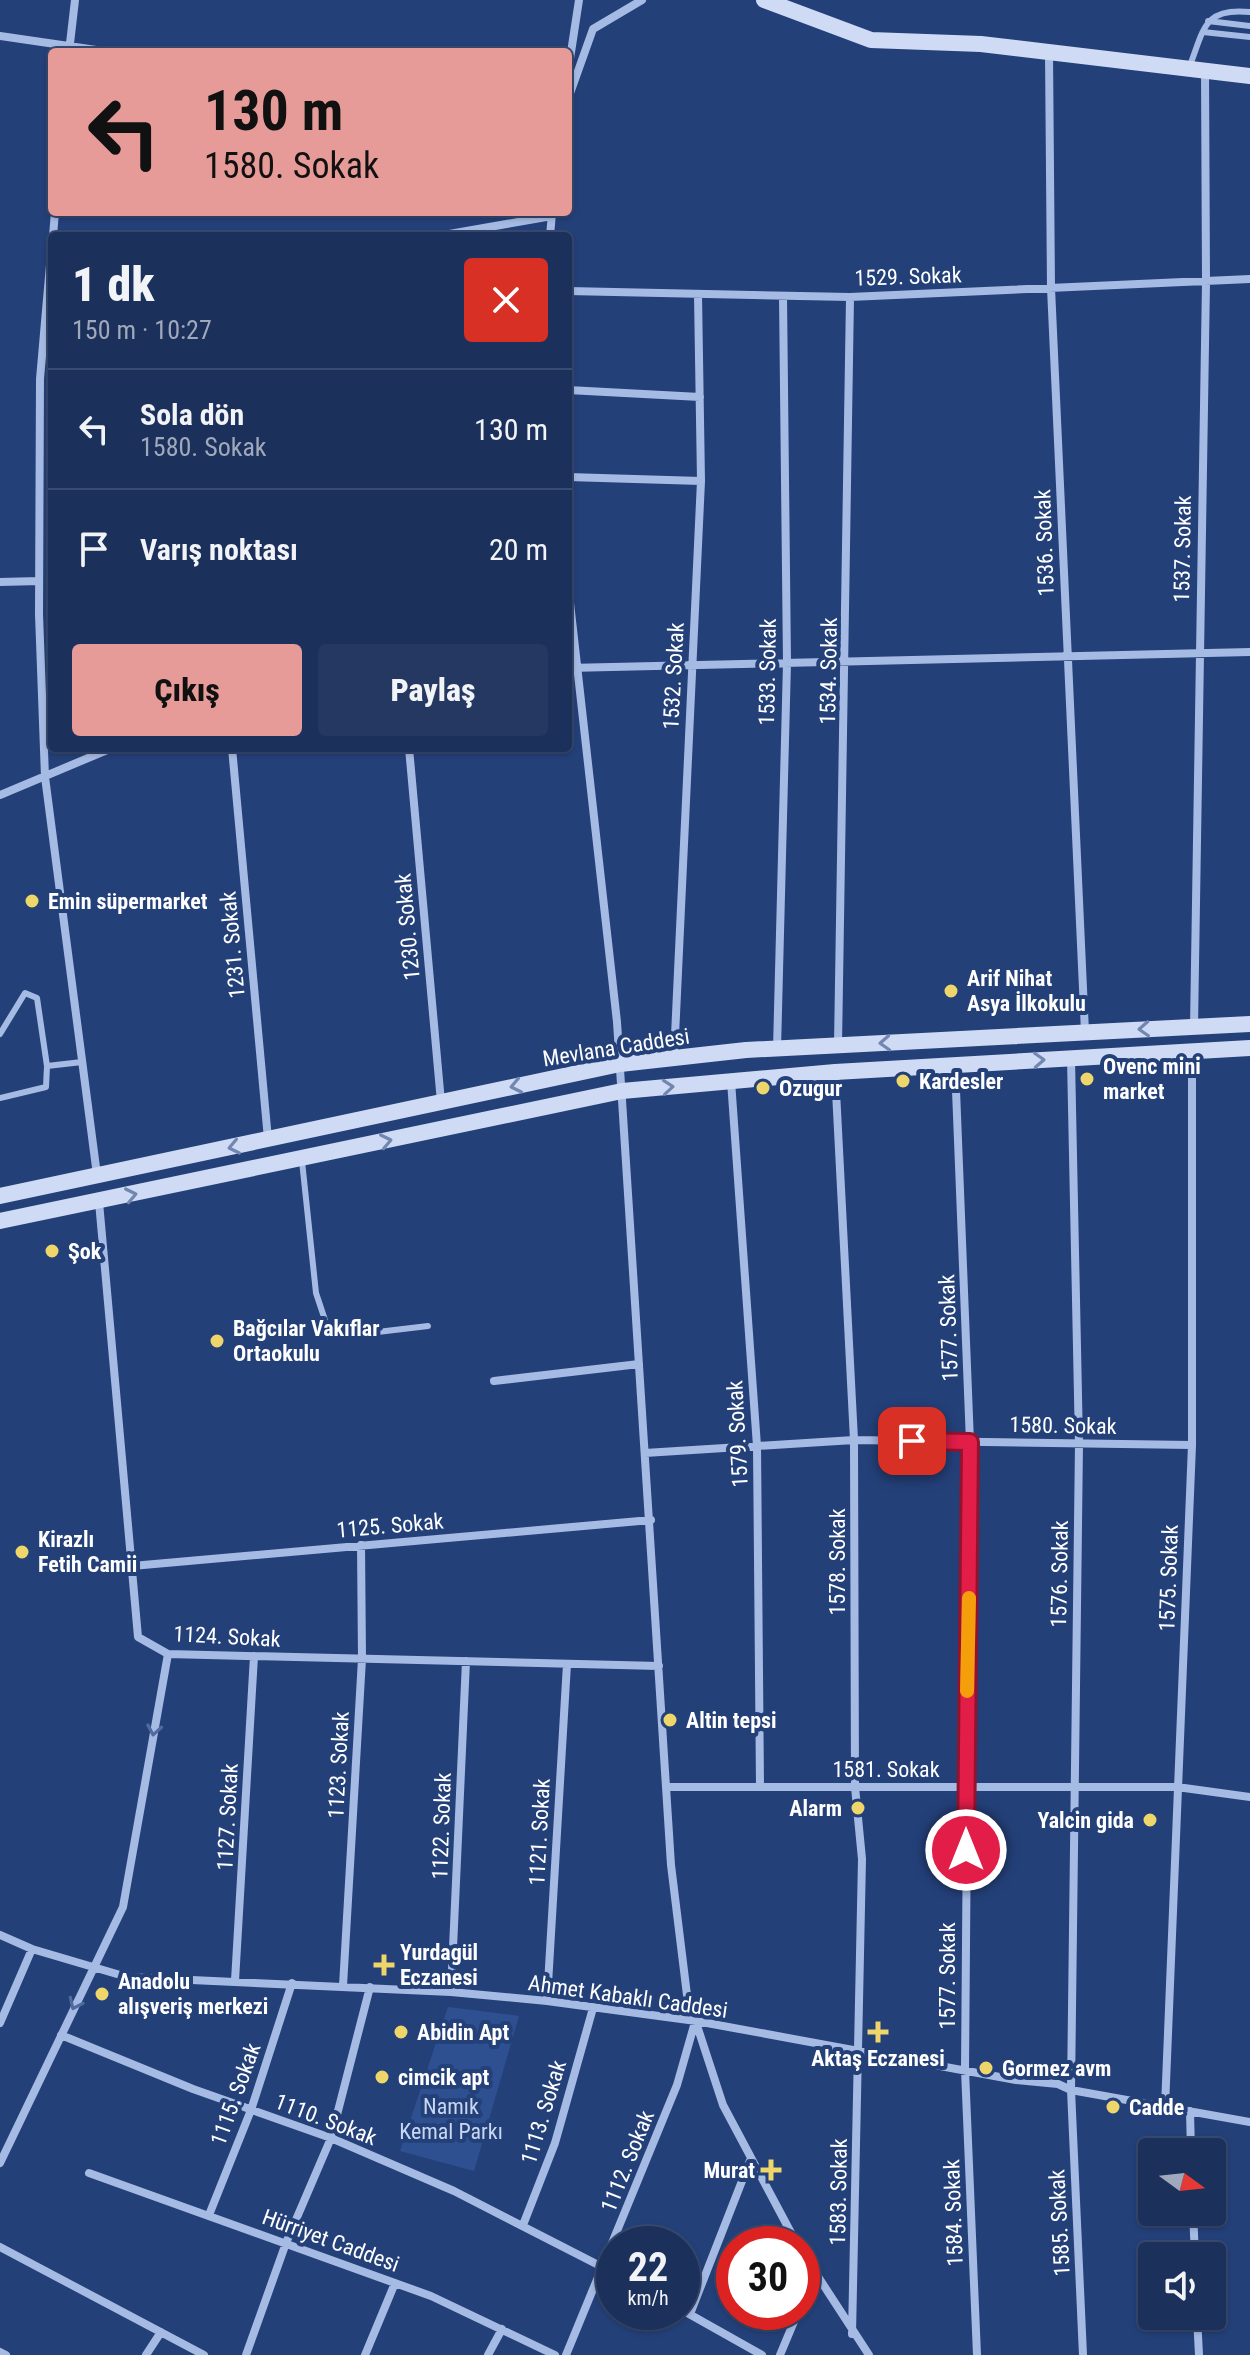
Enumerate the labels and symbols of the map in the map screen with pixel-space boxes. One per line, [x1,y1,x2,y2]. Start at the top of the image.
street label: 1529. Sokak [854,262,962,291]
street label: 1536. Sokak [1030,489,1059,597]
street label: 1537. Sokak [1169,495,1196,603]
street label: 1534. Sokak [815,617,842,725]
street label: 1533. Sokak [754,618,781,726]
street label: 1532. Sokak [658,622,689,730]
street label: 1230. Sokak [390,872,425,981]
place label: Emin süpermarket [48,889,208,914]
street label: 1231. Sokak [215,890,250,999]
marker: Emin süpermarket [23,892,41,910]
place label: Arif Nihat Asya İlkokulu [967,966,1086,1016]
marker: Arif Nihat Asya İlkokulu [942,982,960,1000]
one-way arrow [1137,1021,1150,1038]
street label: Mevlana Caddesi [541,1024,691,1071]
one-way arrow [878,1034,891,1051]
one-way arrow [1033,1052,1046,1069]
place label: Ovenc mini market [1103,1054,1201,1104]
place label: Kardesler [919,1069,1003,1094]
marker: Ovenc mini market [1078,1070,1096,1088]
marker: Kardesler [894,1072,912,1090]
place label: Ozugur [779,1076,842,1101]
one-way arrow [509,1077,523,1094]
one-way arrow [662,1079,675,1096]
marker: Ozugur [754,1079,772,1097]
one-way arrow [379,1133,392,1150]
one-way arrow [228,1137,241,1154]
one-way arrow [124,1187,138,1204]
place label: Şok [68,1239,102,1264]
marker: Şok [43,1242,61,1260]
street label: 1577. Sokak [934,1274,963,1382]
place label: Bağcılar Vakıflar Ortaokulu [233,1316,380,1366]
marker: Bağcılar Vakıflar Ortaokulu [208,1332,226,1350]
street label: 1579. Sokak [722,1380,753,1488]
pin [878,1407,946,1475]
street label: 1580. Sokak [1009,1412,1117,1439]
street label: 1125. Sokak [336,1508,445,1543]
street label: 1578. Sokak [825,1508,850,1616]
street label: 1576. Sokak [1046,1520,1073,1628]
street label: 1575. Sokak [1154,1524,1183,1632]
place label: Kirazlı Fetih Camii [38,1527,137,1577]
marker: Kirazlı Fetih Camii [13,1543,31,1561]
street label: 1124. Sokak [173,1621,281,1652]
place label: Altin tepsi [686,1708,777,1733]
street label: 1123. Sokak [323,1711,354,1819]
marker: Altin tepsi [661,1711,679,1729]
one-way arrow [147,1724,164,1737]
street label: 1581. Sokak [832,1757,940,1782]
street label: 1127. Sokak [212,1763,243,1871]
street label: 1122. Sokak [427,1772,456,1880]
street label: 1121. Sokak [524,1778,555,1886]
place label: Alarm [789,1796,842,1821]
marker: Alarm [849,1799,867,1817]
position arrow [924,1808,1008,1892]
place label: Yalcin gida [1037,1808,1134,1833]
marker: Yalcin gida [1141,1811,1159,1829]
street label: 1577. Sokak [935,1922,960,2030]
place label: Yurdagül Eczanesi [400,1940,478,1990]
marker: Yurdagül Eczanesi [375,1956,393,1974]
place label: Anadolu alışveriş merkezi [118,1969,268,2019]
street label: Ahmet Kabaklı Caddesi [527,1970,729,2023]
marker: Anadolu alışveriş merkezi [93,1985,111,2003]
one-way arrow [69,1996,85,2011]
place label: Abidin Apt [417,2020,509,2045]
marker: Abidin Apt [392,2023,410,2041]
marker: Aktaş Eczanesi [869,2023,887,2041]
street label: 1115. Sokak [205,2039,266,2149]
place label: Aktaş Eczanesi [811,2046,945,2071]
place label: Gormez avm [1002,2056,1111,2081]
street label: 1113. Sokak [516,2057,571,2167]
marker: Gormez avm [977,2059,995,2077]
place label: cimcik apt [398,2065,489,2090]
marker: cimcik apt [373,2068,391,2086]
street label: 1110. Sokak [271,2089,380,2150]
park label: Namık Kemal Parkı [399,2094,503,2144]
place label: Cadde [1129,2095,1184,2120]
marker: Cadde [1104,2098,1122,2116]
street label: 1112. Sokak [596,2107,659,2216]
street label: 1583. Sokak [825,2138,852,2246]
north arrow [1138,2138,1226,2226]
place label: Murat [703,2158,755,2183]
street label: 1584. Sokak [939,2159,968,2267]
marker: Murat [762,2161,780,2179]
street label: 1585. Sokak [1044,2169,1075,2277]
street label: Hürriyet Caddesi [259,2204,403,2277]
speed limit sign: 30 [716,2226,820,2330]

